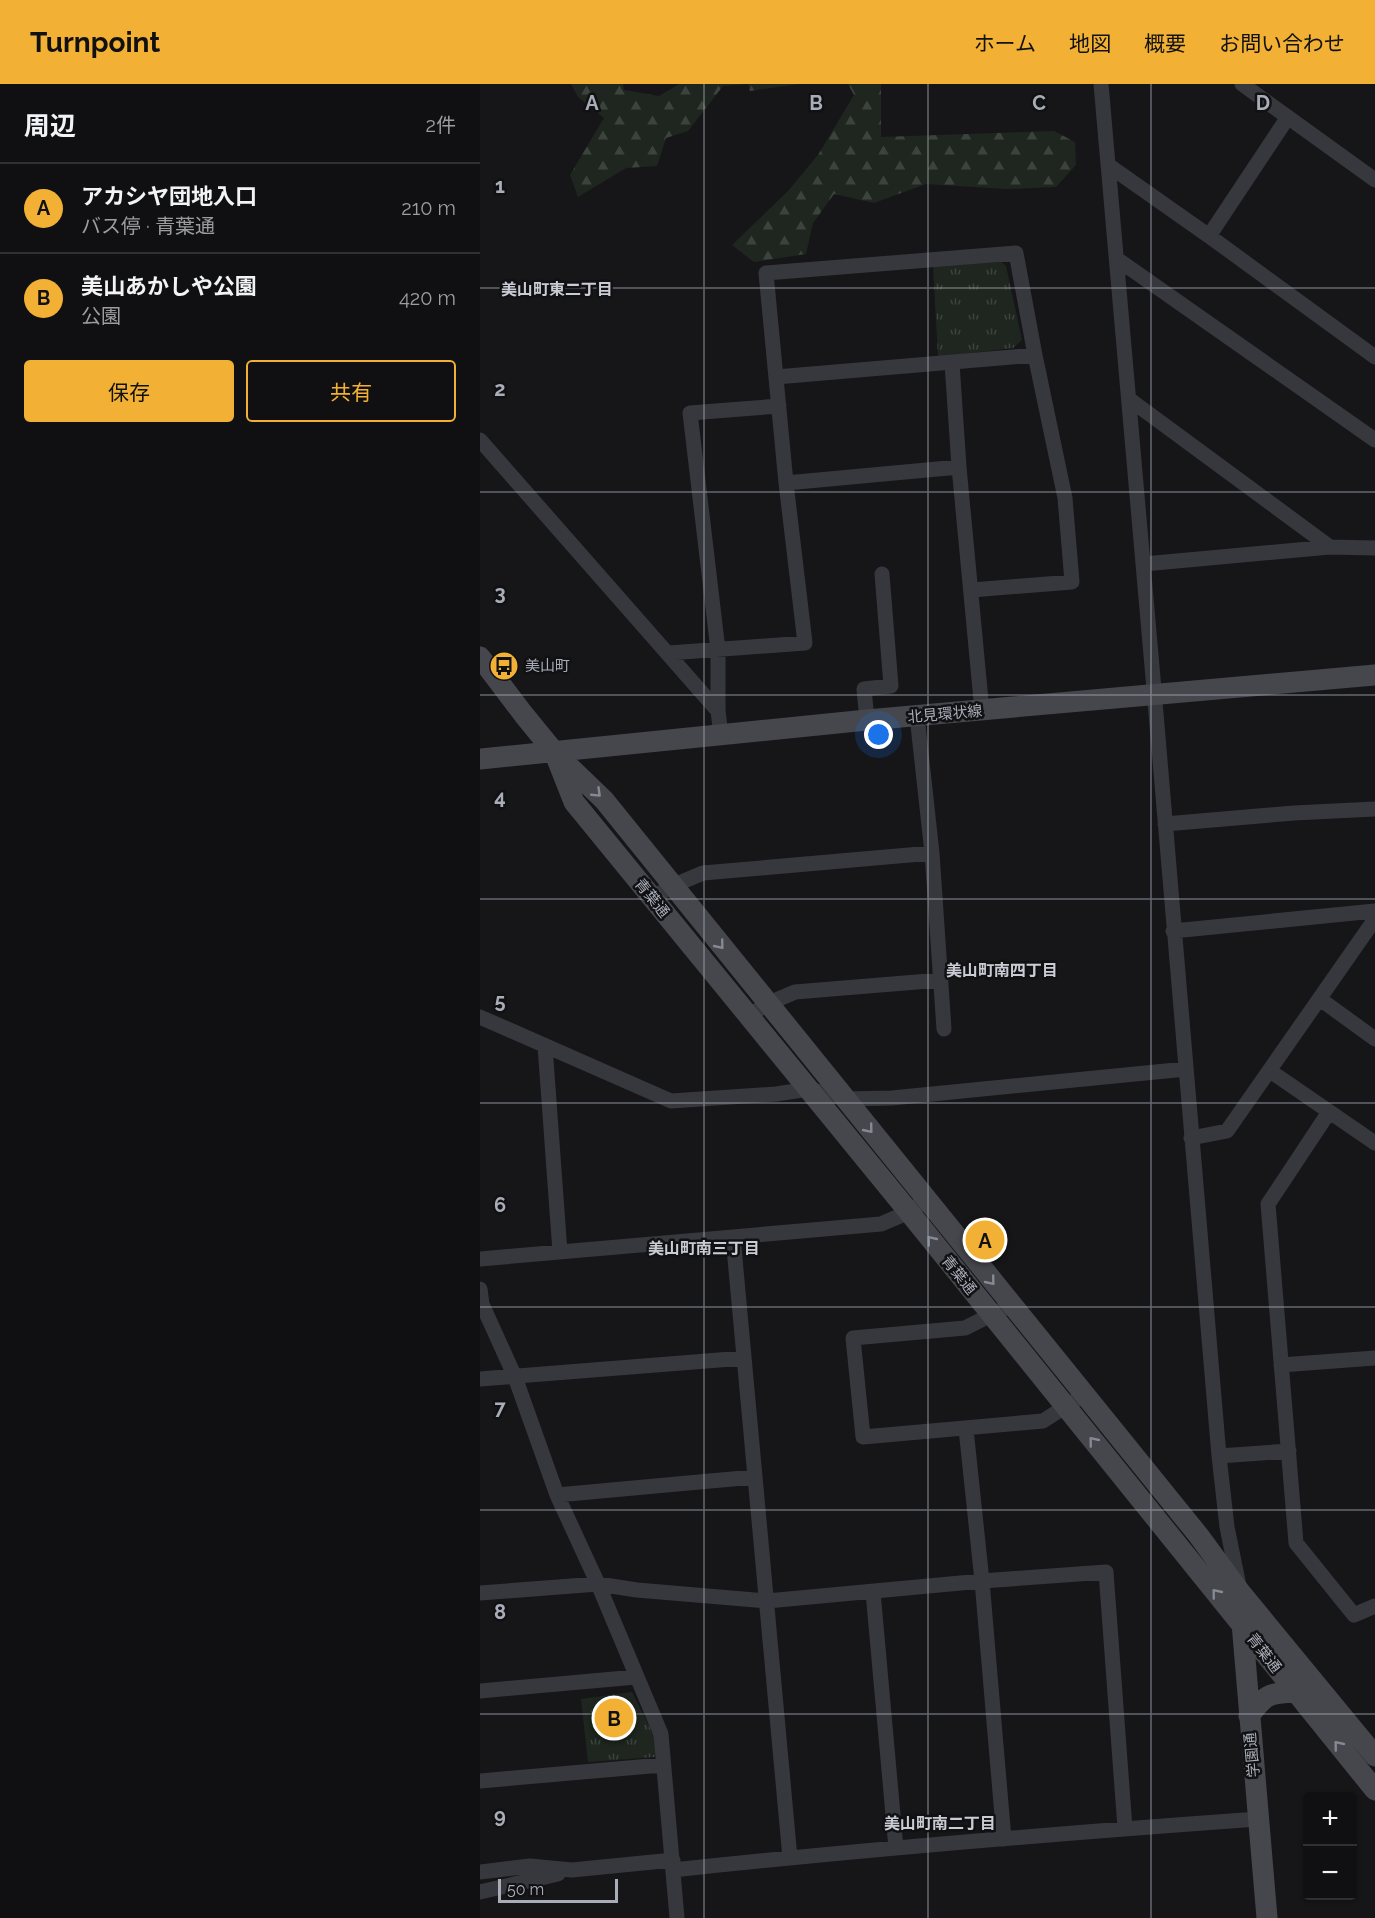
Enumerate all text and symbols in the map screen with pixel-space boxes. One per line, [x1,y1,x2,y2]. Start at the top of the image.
text: Turnpoint [30,26,160,59]
text: ホーム [974,31,1036,56]
text: 地図 [1069,31,1111,56]
text: 概要 [1144,31,1186,56]
text: お問い合わせ [1219,31,1345,56]
text: A [585,91,599,115]
text: B [809,91,823,115]
text: C [1032,91,1046,115]
text: D [1256,91,1270,115]
text: 周辺 [24,111,76,141]
text: 2件 [426,113,456,137]
text: 1 [495,174,505,198]
text: アカシヤ団地入口 [81,183,257,209]
text: A [37,196,50,220]
text: 210 m [401,196,456,220]
text: バス停 · 青葉通 [81,214,215,238]
text: 美山あかしや公園 [81,273,257,299]
district label: 美山町東二丁目 [501,280,613,299]
text: B [37,286,50,310]
text: 420 m [399,286,456,310]
text: 公園 [81,304,121,328]
button: 保存 [24,360,234,422]
button: 共有 [246,360,456,422]
text: 2 [494,377,506,401]
text: 3 [494,581,506,605]
bus stop icon: 美山町 [488,650,520,682]
place label: 美山町 [525,657,570,675]
street label: 北見環状線 [907,702,983,726]
your location [864,720,893,749]
text: 4 [494,785,506,809]
one-way arrow [590,786,601,797]
street label: 青葉通 [631,875,673,921]
one-way arrow [712,938,723,949]
district label: 美山町南四丁目 [946,961,1058,980]
text: 5 [494,989,506,1013]
one-way arrow [861,1122,872,1133]
text: 6 [494,1193,506,1217]
pin: A [966,1218,1004,1262]
one-way arrow [928,1236,939,1247]
district label: 美山町南三丁目 [648,1239,760,1258]
street label: 青葉通 [938,1252,980,1298]
one-way arrow [984,1274,995,1285]
text: 7 [494,1396,506,1420]
one-way arrow [1090,1437,1101,1448]
one-way arrow [1213,1588,1224,1599]
text: 8 [494,1600,506,1624]
street label: 青葉通 [1243,1630,1285,1676]
pin: B [594,1696,634,1740]
street label: 学園通 [1241,1732,1263,1778]
one-way arrow [1334,1741,1345,1752]
map controls [1303,1792,1357,1900]
button: + [1303,1792,1357,1846]
text: 9 [494,1804,506,1828]
district label: 美山町南二丁目 [884,1814,996,1833]
button: − [1303,1846,1357,1900]
scale bar [498,1876,618,1904]
text: 50 m [507,1880,544,1899]

